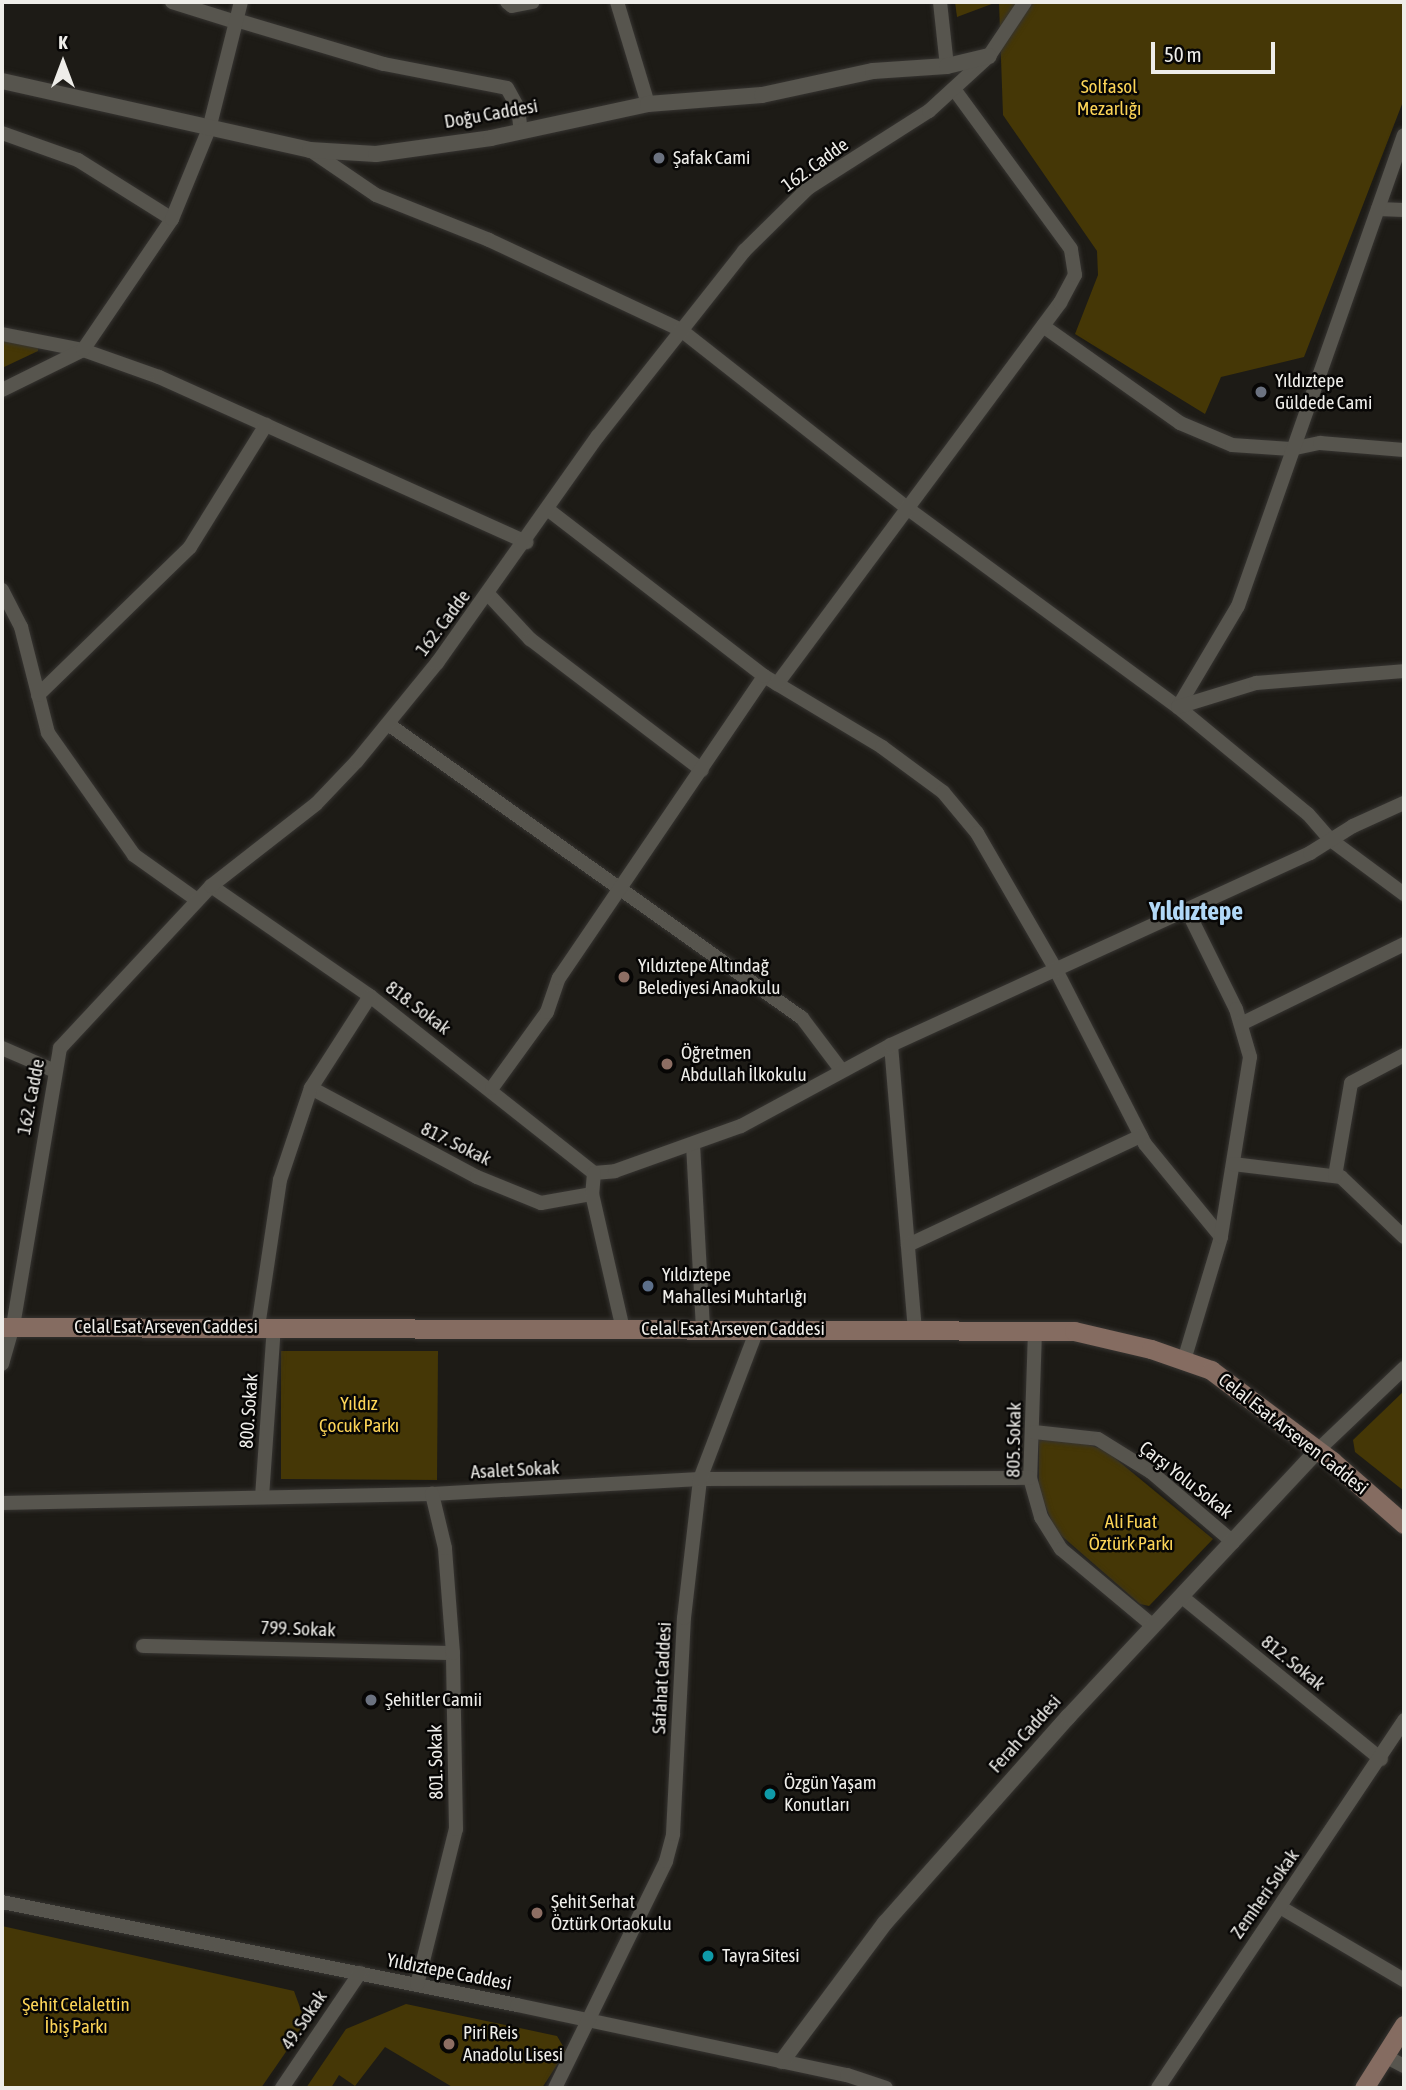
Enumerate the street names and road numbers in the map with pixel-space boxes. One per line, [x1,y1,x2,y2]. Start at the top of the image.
street label: Doğu Caddesi [442,95,540,133]
street label: 162. Cadde [777,133,853,197]
street label: 162. Cadde [411,585,475,661]
street label: 818. Sokak [381,976,455,1040]
street label: 162. Cadde [12,1057,50,1137]
street label: 817. Sokak [417,1117,495,1171]
street label: Celal Esat Arseven Caddesi [74,1316,258,1338]
street label: Celal Esat Arseven Caddesi [641,1318,825,1340]
street label: Celal Esat Arseven Caddesi [1214,1368,1372,1500]
street label: 800. Sokak [235,1373,263,1449]
street label: 805. Sokak [1002,1402,1026,1478]
street label: Çarşı Yolu Sokak [1135,1436,1237,1524]
street label: Asalet Sokak [470,1456,560,1484]
street label: 799. Sokak [260,1616,336,1642]
street label: Safahat Caddesi [648,1621,676,1735]
street label: 812. Sokak [1257,1630,1329,1696]
street label: Ferah Caddesi [984,1690,1066,1778]
street label: 801. Sokak [424,1724,448,1800]
street label: Zemheri Sokak [1226,1845,1304,1943]
street label: Yıldıztepe Caddesi [385,1949,513,1995]
street label: 49. Sokak [276,1986,332,2054]

